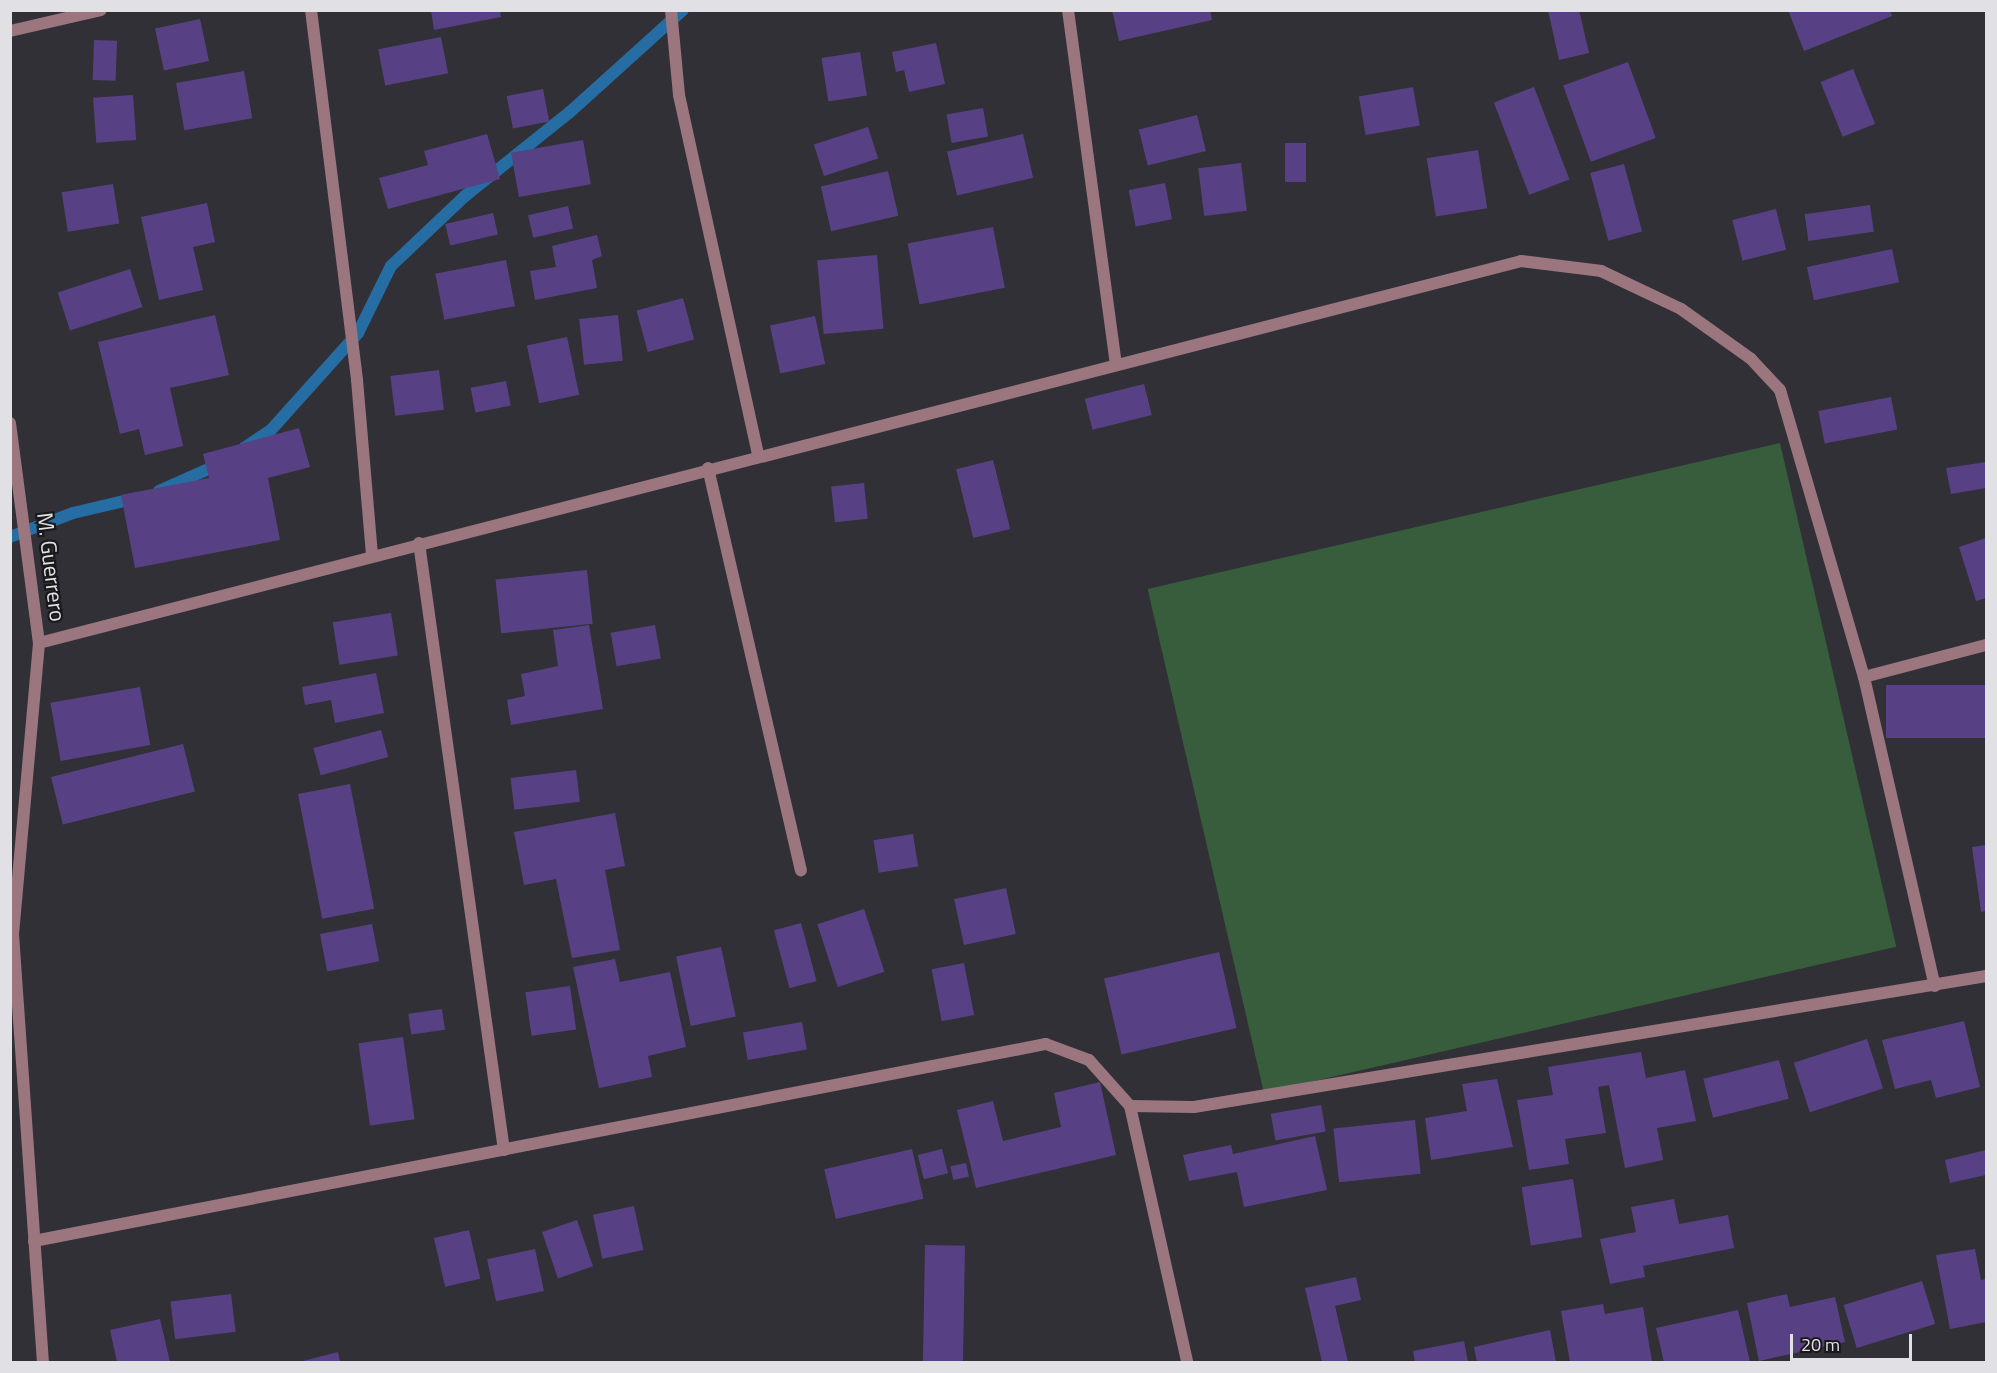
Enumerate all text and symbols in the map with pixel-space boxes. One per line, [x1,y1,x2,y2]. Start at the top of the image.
street label: M. Guerrero [31,511,71,623]
scale bar [1793,1322,1914,1360]
text: 20 m [1801,1331,1840,1358]

